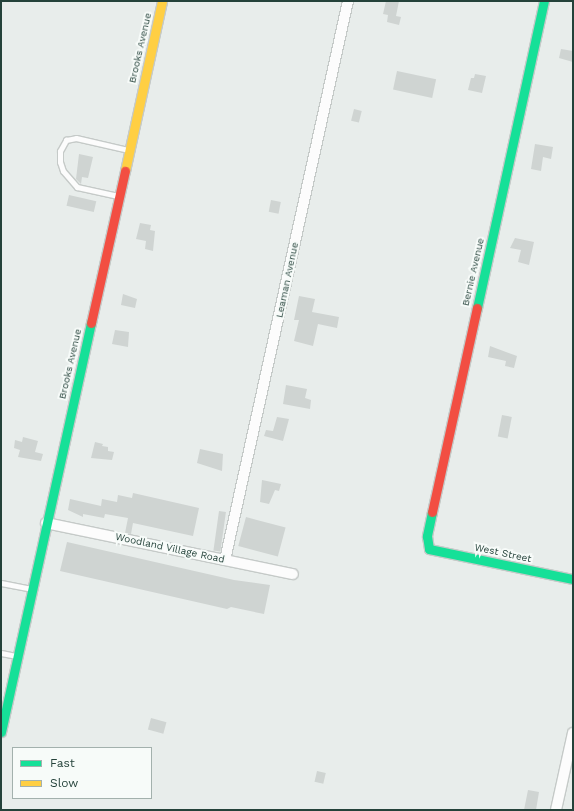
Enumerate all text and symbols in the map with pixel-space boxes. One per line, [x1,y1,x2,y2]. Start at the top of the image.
street label: Brooks Avenue [126,12,154,84]
street label: Bernie Avenue [459,237,487,307]
street label: Leaman Avenue [273,241,301,319]
street label: Brooks Avenue [56,328,84,400]
street label: Woodland Village Road [114,530,226,566]
street label: West Street [473,541,533,565]
legend [12,747,152,799]
text: Fast [50,756,75,770]
text: Slow [50,776,78,790]

